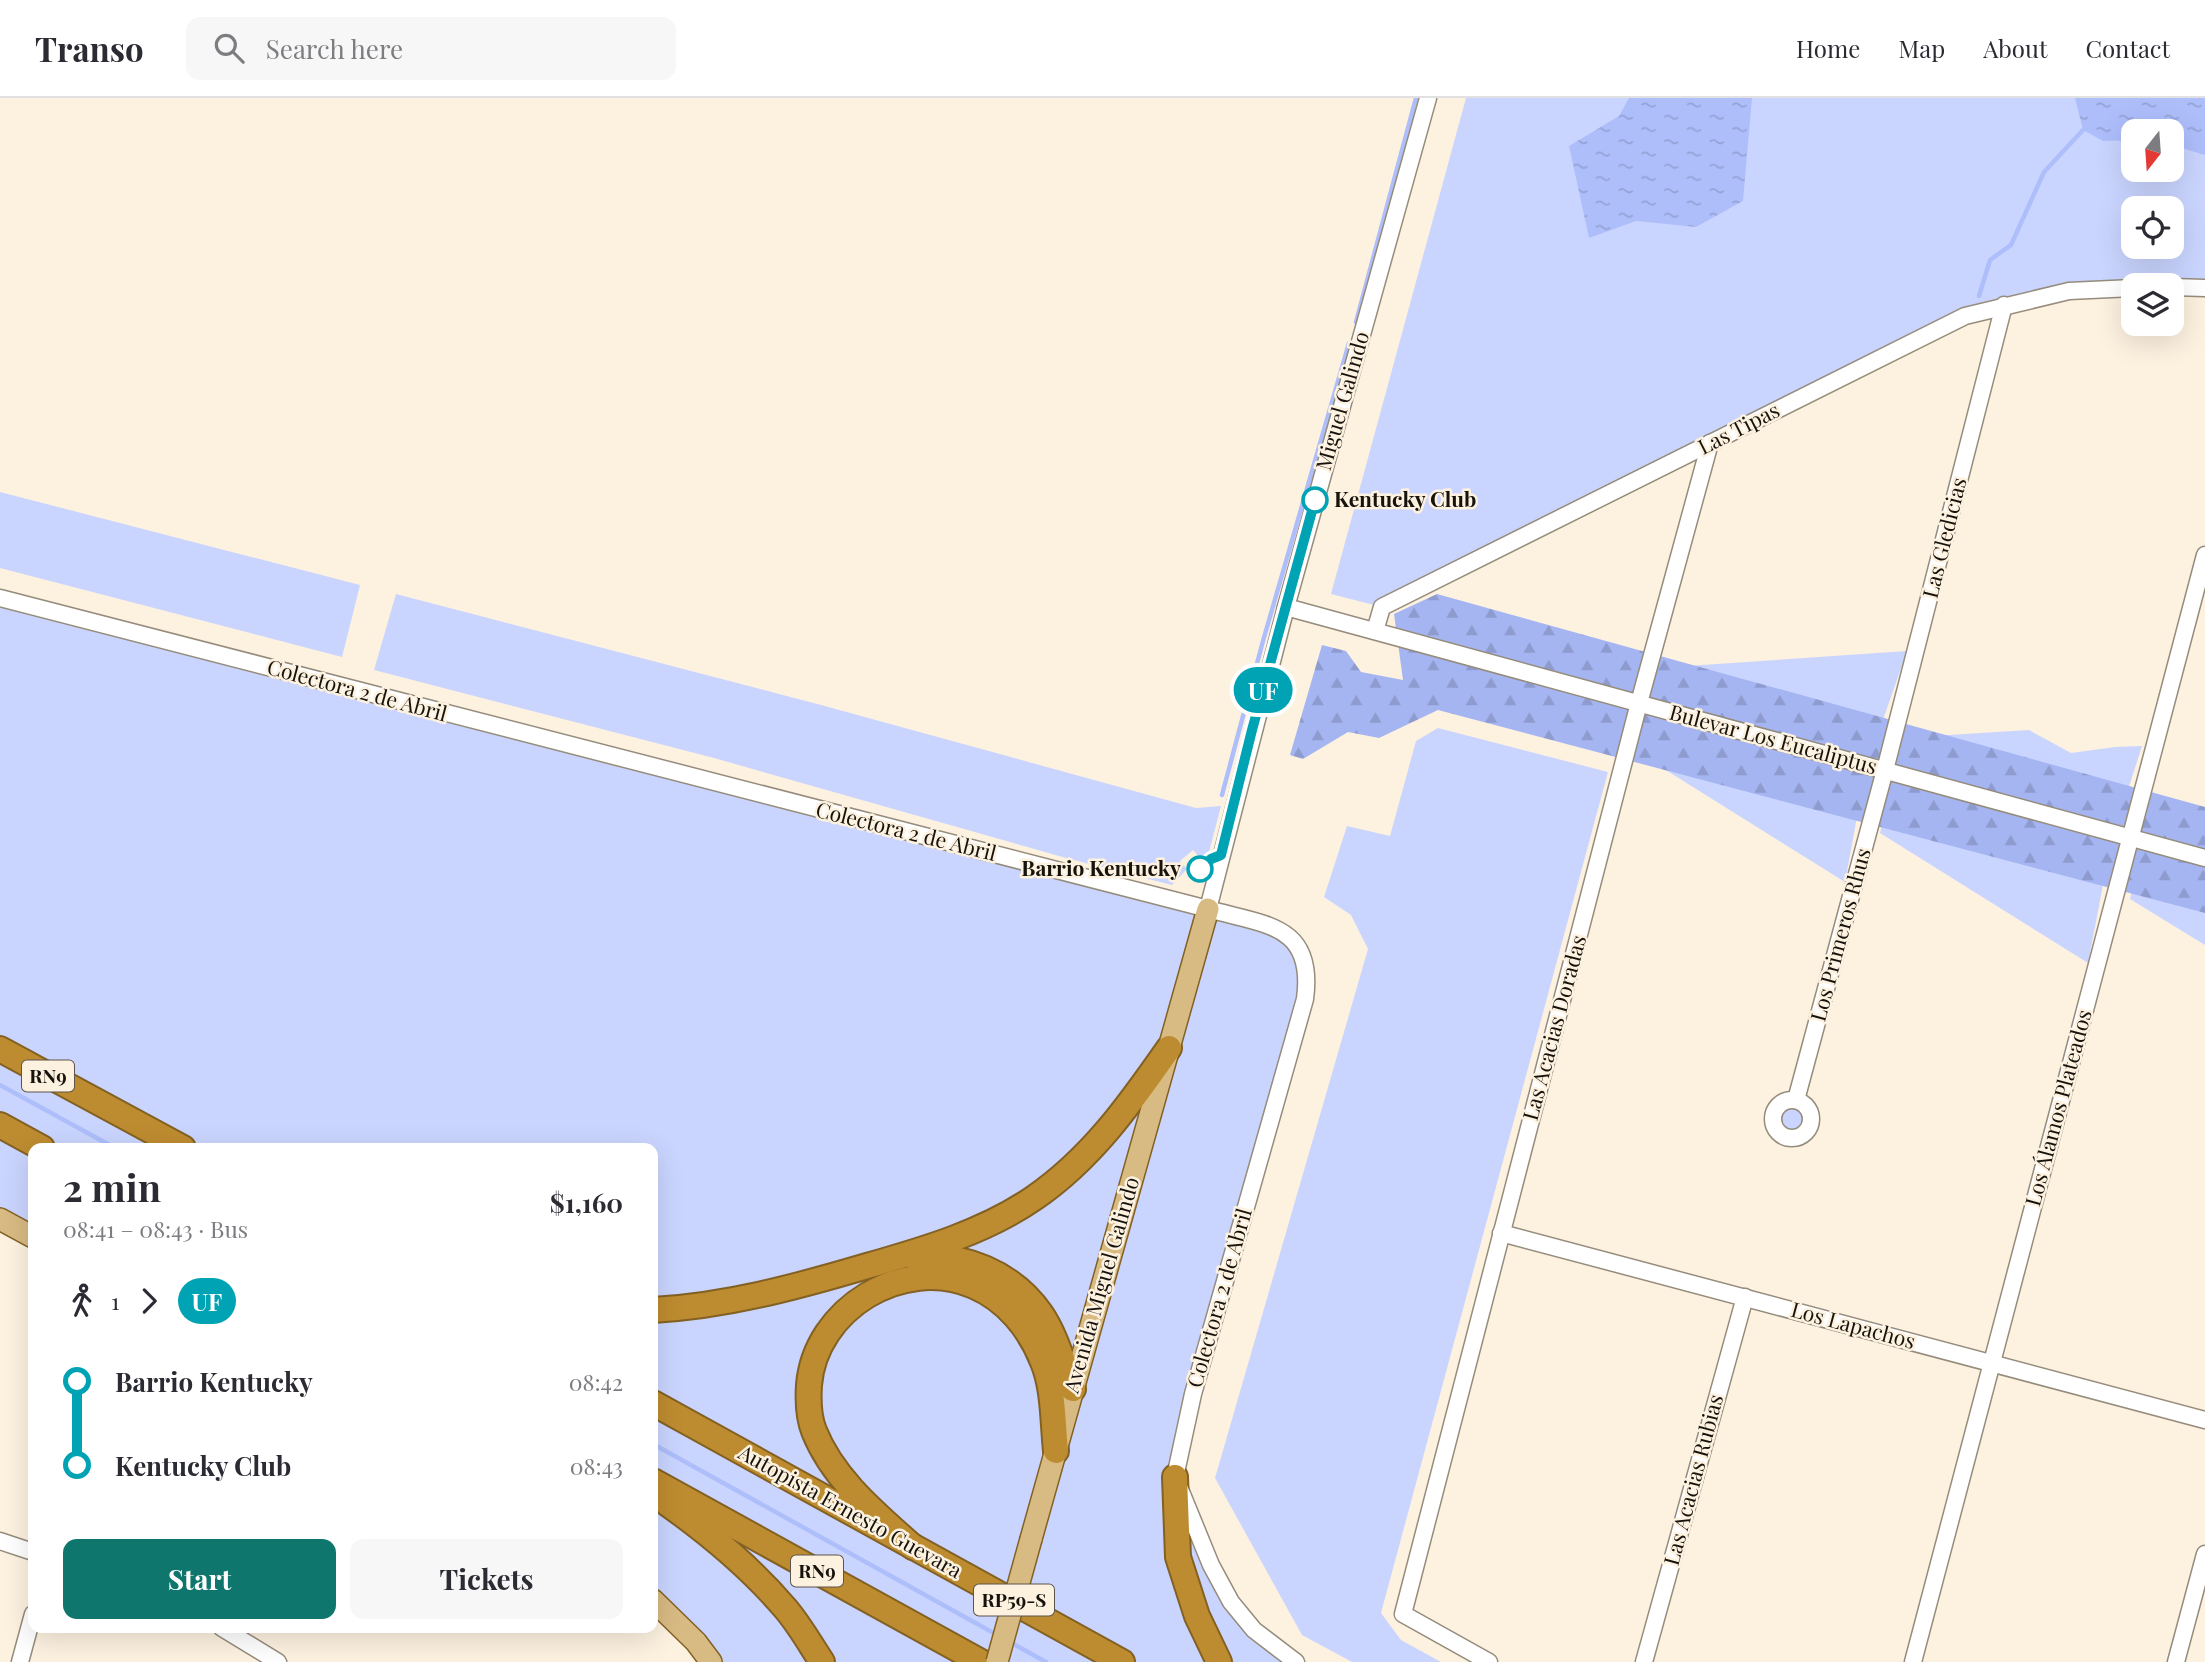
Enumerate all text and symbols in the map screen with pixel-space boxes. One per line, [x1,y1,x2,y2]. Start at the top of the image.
search box [186,17,676,80]
text: Transo [35,26,144,70]
icon: search [210,29,248,67]
text: Search here [266,31,403,66]
text: Home [1796,32,1860,64]
text: Map [1898,32,1945,64]
text: About [1983,32,2047,64]
text: Contact [2085,32,2170,64]
north arrow [2121,119,2184,182]
map controls [2121,119,2184,336]
button: locate [2121,196,2184,259]
button: layers [2121,273,2184,336]
street label: Miguel Galindo [1308,328,1374,473]
street label: Las Tipas [1692,395,1784,460]
street label: Las Gledicias [1915,474,1972,601]
place label: Kentucky Club [1334,484,1476,512]
marker: Kentucky Club [1302,487,1328,513]
street label: Colectora 2 de Abril [264,652,451,727]
line badge: UF [1232,667,1294,713]
text: UF [1248,674,1278,706]
street label: Bulevar Los Eucaliptus [1667,697,1880,779]
street label: Colectora 2 de Abril [813,794,1000,866]
street label: Los Primeros Rhus [1802,845,1876,1024]
place label: Barrio Kentucky [1021,853,1181,881]
marker: Barrio Kentucky [1187,856,1213,882]
street label: Las Acacias Doradas [1515,932,1591,1123]
street label: Los Álamos Plateados [2017,1006,2097,1209]
road number: RN9 [22,1060,74,1092]
text: 2 min [63,1161,161,1212]
street label: Avenida Miguel Galindo [1056,1173,1144,1397]
text: $1,160 [550,1185,623,1220]
street label: Colectora 2 de Abril [1179,1205,1257,1390]
text: 08:41 – 08:43 · Bus [63,1213,248,1244]
icon: walk [63,1282,101,1320]
icon: forward [130,1282,168,1320]
text: 1 [111,1285,120,1316]
text: UF [192,1285,222,1317]
street label: Los Lapachos [1788,1294,1919,1354]
text: Barrio Kentucky [115,1364,313,1399]
text: 08:42 [569,1366,623,1397]
street label: Las Acacias Rubias [1656,1391,1728,1568]
street label: Autopista Ernesto Guevara [733,1437,968,1584]
text: Kentucky Club [115,1448,291,1483]
text: 08:43 [570,1450,623,1481]
button: Start [63,1539,336,1619]
button: Tickets [350,1539,623,1619]
road number: RN9 [791,1555,843,1586]
road number: RP59-S [974,1584,1054,1616]

